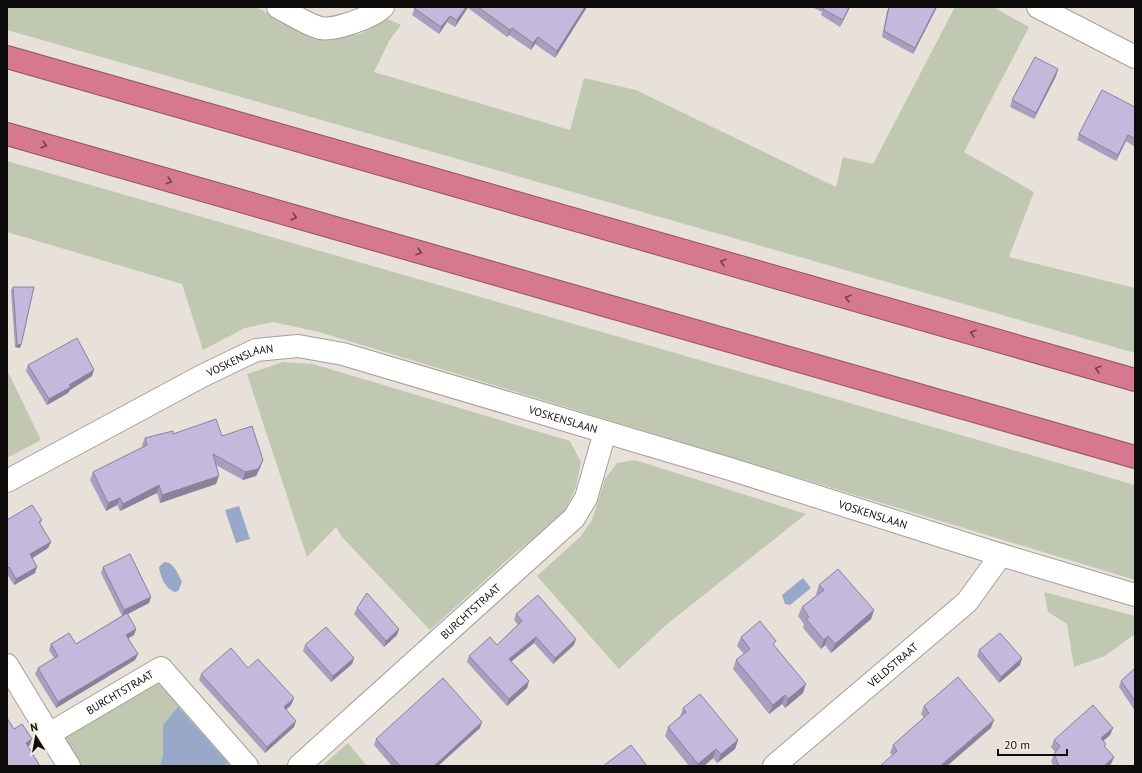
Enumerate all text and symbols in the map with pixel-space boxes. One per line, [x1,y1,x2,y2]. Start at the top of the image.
one-way arrow [41,140,48,149]
one-way arrow [166,176,173,185]
one-way arrow [291,212,298,221]
one-way arrow [416,247,423,256]
one-way arrow [719,258,726,267]
one-way arrow [844,294,851,302]
one-way arrow [969,329,976,338]
street label: VOSKENSLAAN [203,341,274,380]
one-way arrow [1094,365,1101,374]
street label: VOSKENSLAAN [526,402,599,436]
street label: VOSKENSLAAN [836,497,909,532]
street label: BURCHTSTRAAT [438,581,503,642]
street label: VELDSTRAAT [864,640,921,691]
street label: BURCHTSTRAAT [84,667,156,718]
north arrow [16,717,56,757]
text: N [29,720,39,735]
scale bar [998,731,1067,757]
text: 20 m [1004,737,1030,752]

